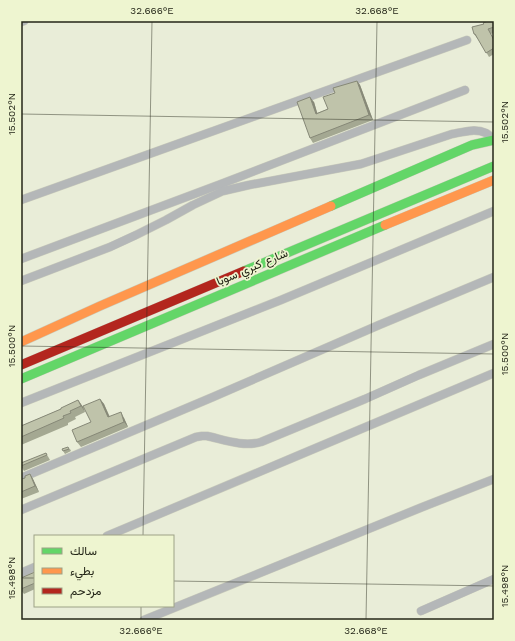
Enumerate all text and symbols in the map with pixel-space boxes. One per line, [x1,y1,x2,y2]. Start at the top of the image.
text: 32.666°E [130,5,174,16]
text: 32.668°E [355,5,399,16]
text: 15.502°N [6,93,17,135]
text: 15.502°N [499,101,510,143]
street label: شارع كبري سوبا [214,246,291,291]
text: 15.500°N [6,325,17,367]
text: 15.500°N [499,333,510,375]
legend [34,535,174,607]
text: سالك [70,544,97,558]
text: 15.498°N [6,557,17,599]
text: بطيء [70,564,94,581]
text: 15.498°N [499,565,510,607]
text: مزدحم [70,584,101,599]
text: 32.666°E [119,625,163,636]
text: 32.668°E [344,625,388,636]

